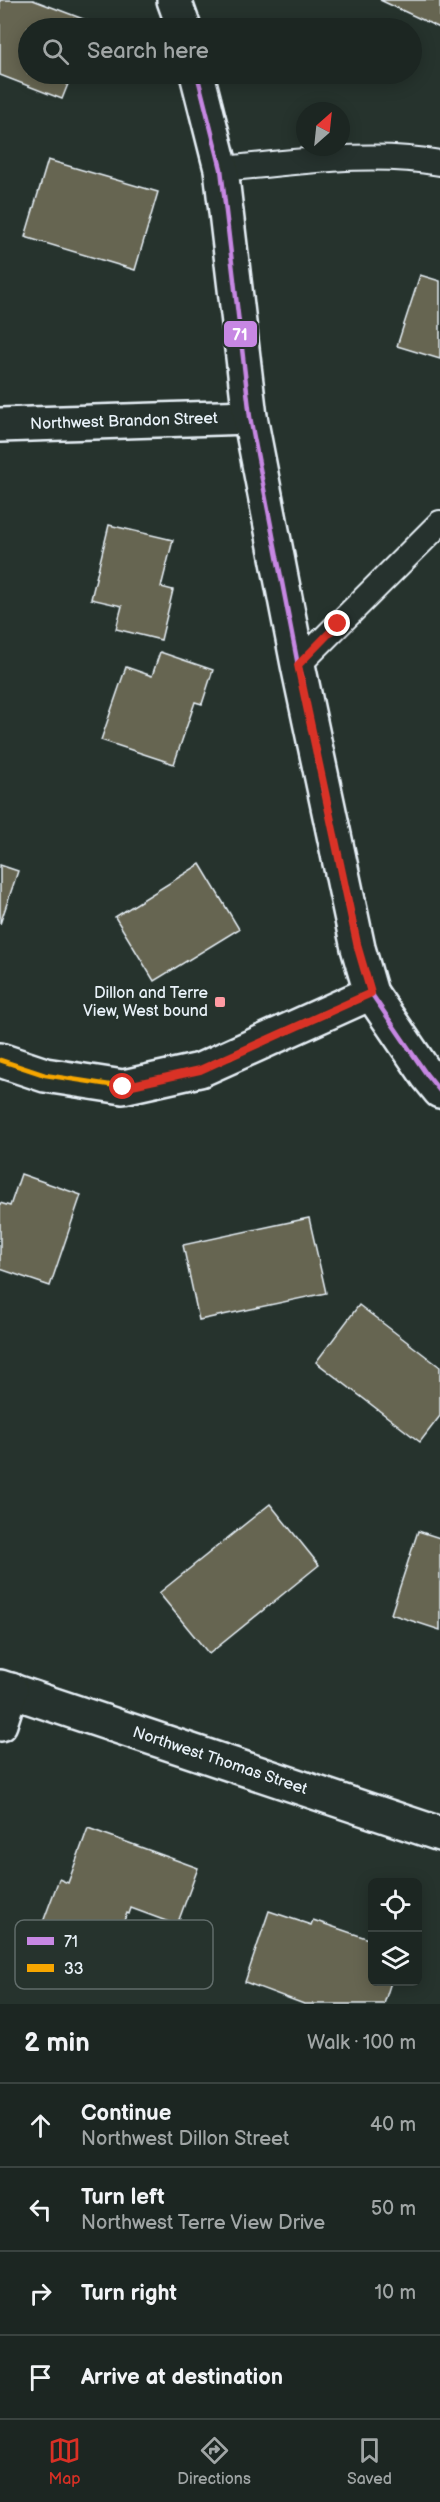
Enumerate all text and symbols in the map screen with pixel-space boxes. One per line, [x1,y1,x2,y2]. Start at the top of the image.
search box [18,18,422,84]
icon: search [39,35,72,68]
text: Search here [87,38,209,65]
north arrow [296,102,350,156]
line badge: 71 [223,320,258,348]
text: 71 [232,326,248,345]
street label: Northwest Brandon Street [30,409,218,434]
route end [324,610,350,636]
place label: Dillon and Terre View, West bound [83,984,208,1021]
marker: Dillon and Terre View, West bound [213,995,227,1009]
route start [109,1073,135,1099]
street label: Northwest Thomas Street [130,1723,310,1799]
map controls [368,1878,422,1986]
button: locate [368,1878,422,1932]
legend [15,1920,213,1989]
button: layers [368,1932,422,1986]
text: 71 [64,1933,78,1952]
text: 33 [64,1960,84,1979]
text: 2 min [24,2028,90,2059]
text: Walk · 100 m [307,2031,416,2055]
text: Continue [81,2100,171,2127]
icon: ahead [24,2109,57,2142]
text: 40 m [370,2113,416,2137]
text: Northwest Dillon Street [81,2127,289,2151]
text: Turn left [81,2184,165,2211]
icon: left [24,2193,57,2226]
text: 50 m [371,2197,416,2221]
text: Northwest Terre View Drive [81,2211,325,2235]
icon: right [24,2277,57,2310]
text: Turn right [81,2280,177,2307]
text: 10 m [375,2281,416,2305]
icon: arrive [24,2361,57,2394]
text: Arrive at destination [81,2364,283,2391]
tab: Map [48,2434,81,2489]
tab: Directions [177,2434,251,2489]
tab: Saved [347,2434,392,2489]

